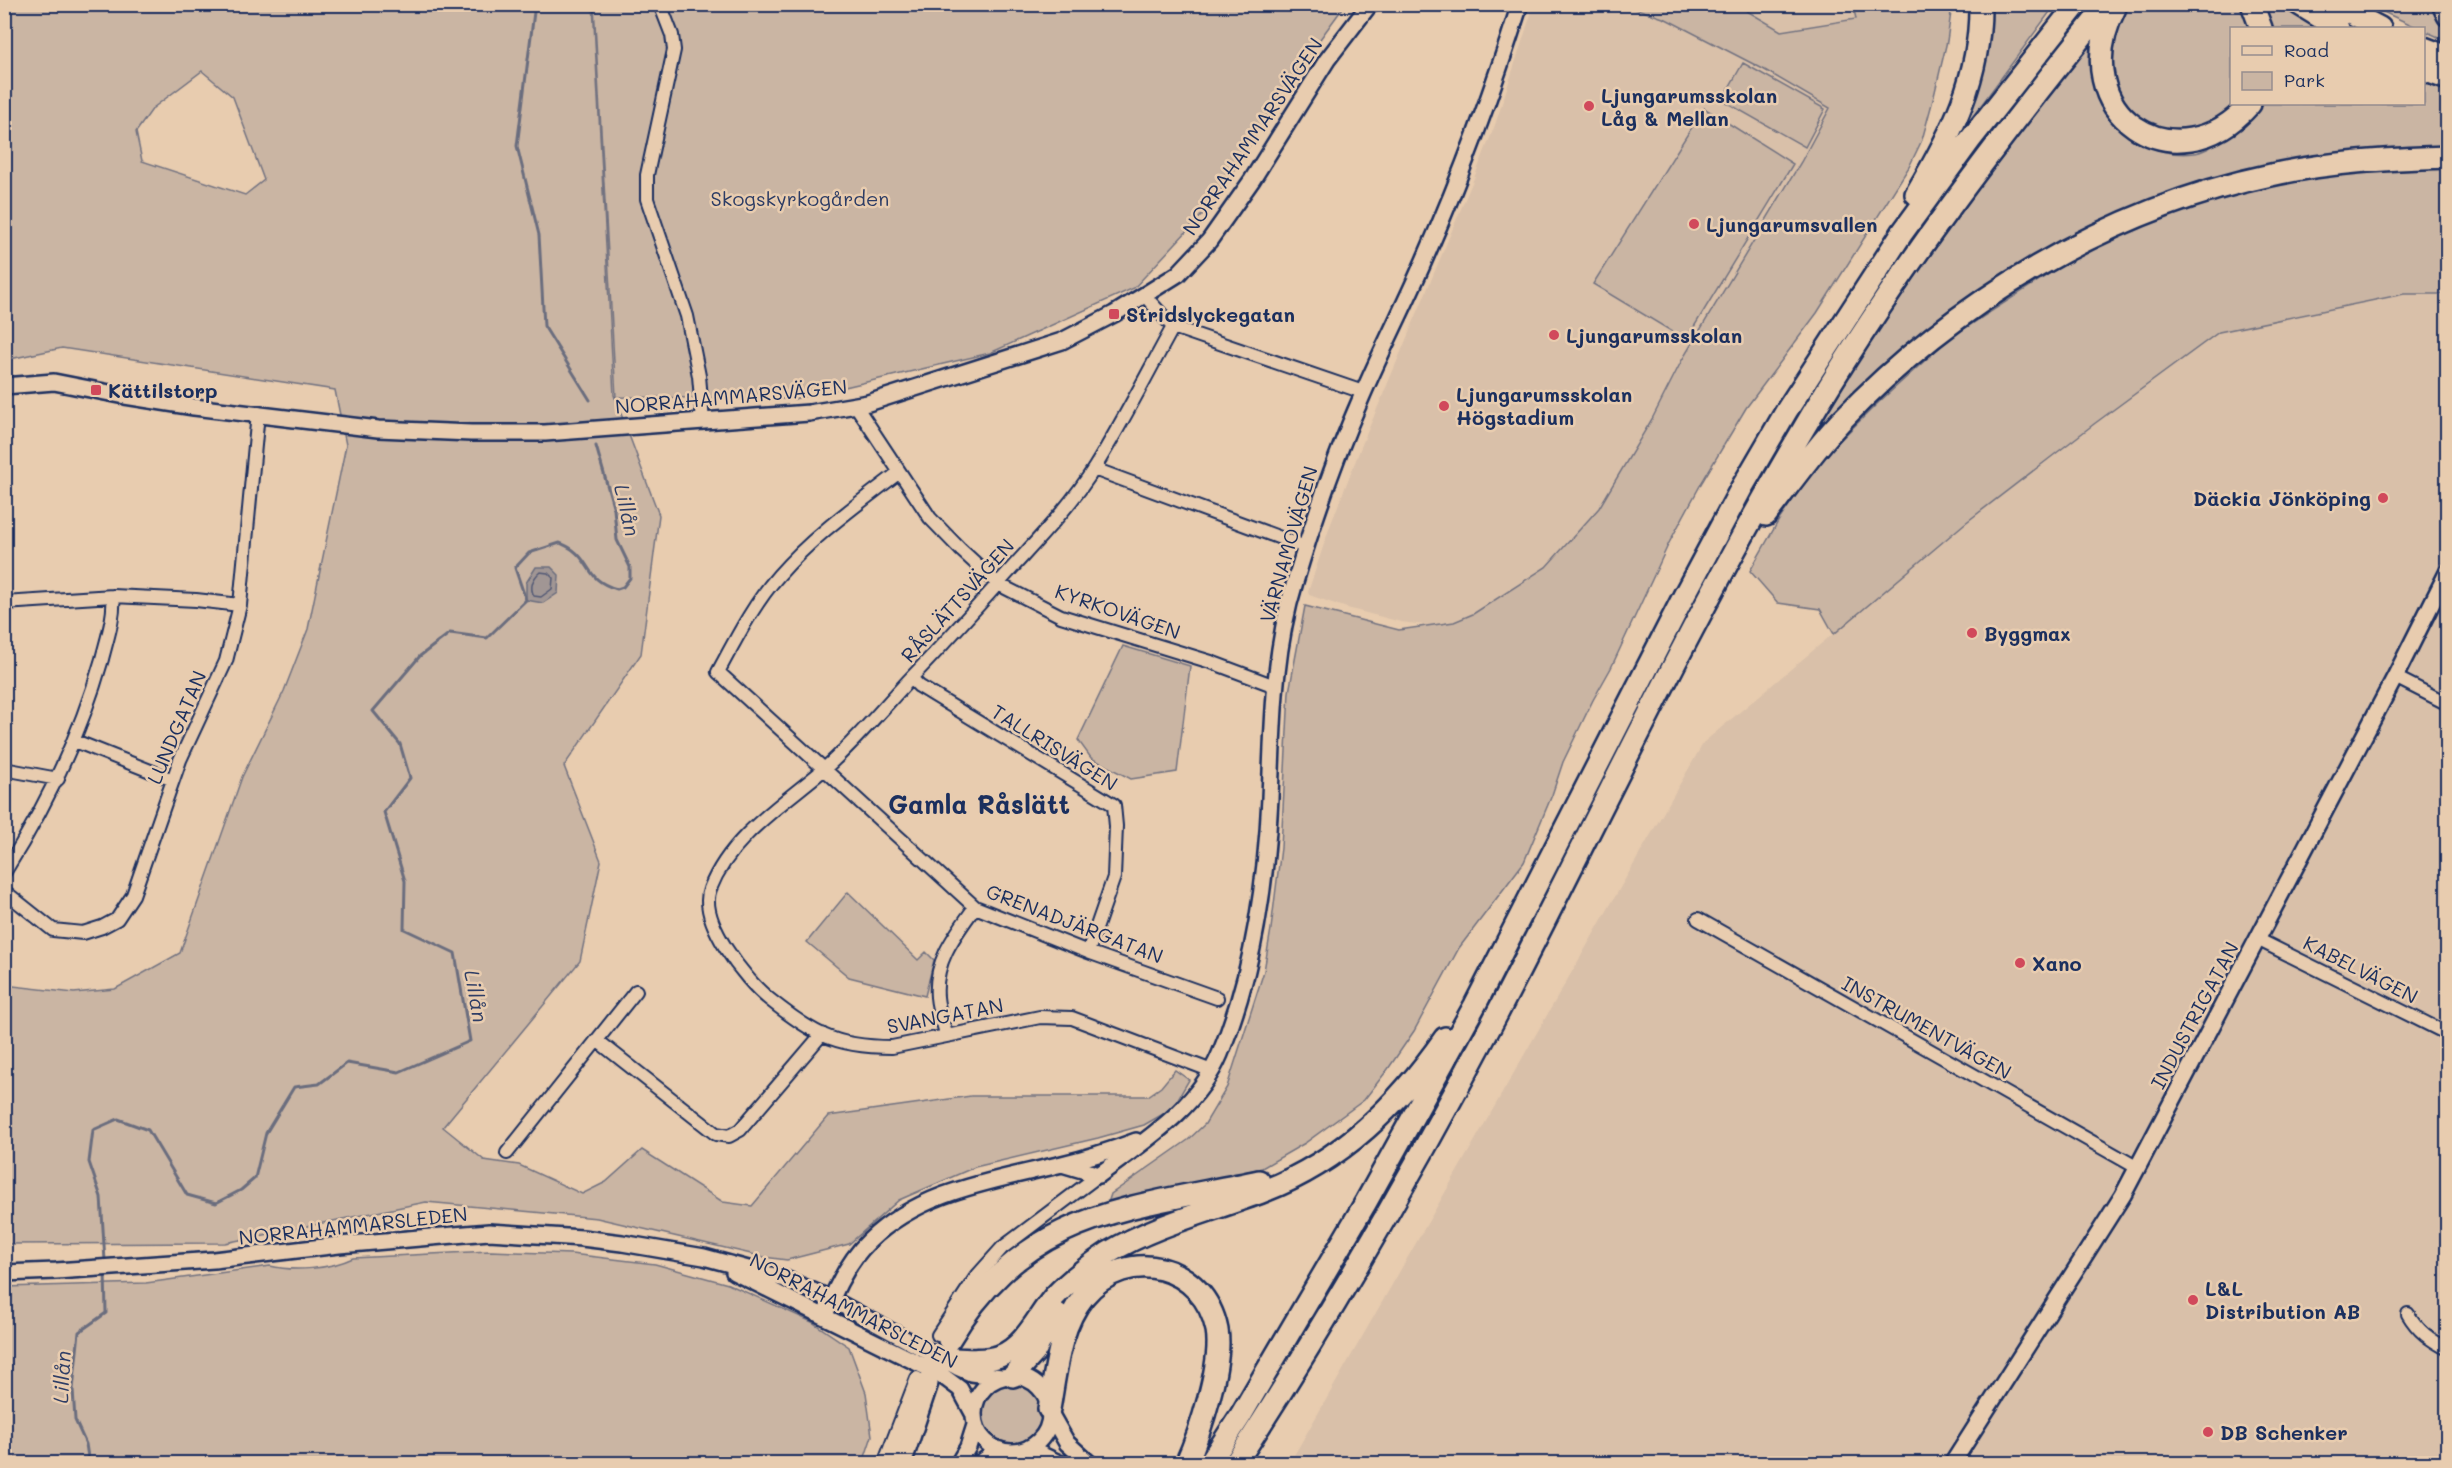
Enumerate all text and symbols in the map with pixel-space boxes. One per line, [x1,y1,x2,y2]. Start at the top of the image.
legend [2230,27,2425,105]
street label: NORRAHAMMARSVÄGEN [1176,32,1328,240]
text: Road [2284,38,2329,62]
text: Park [2284,68,2325,92]
place label: Ljungarumsskolan Låg & Mellan [1601,82,1777,131]
marker: Ljungarumsskolan Låg & Mellan [1582,99,1596,113]
park label: Skogskyrkogården [711,185,889,211]
place label: Ljungarumsvallen [1706,211,1877,237]
marker: Ljungarumsvallen [1687,217,1701,231]
place label: Stridslyckegatan [1126,301,1295,327]
marker: Stridslyckegatan [1107,307,1121,321]
place label: Ljungarumsskolan [1566,322,1742,348]
marker: Ljungarumsskolan [1547,328,1561,342]
street label: NORRAHAMMARSVÄGEN [614,373,848,419]
place label: Kättilstorp [108,377,217,403]
place label: Ljungarumsskolan Högstadium [1456,381,1632,430]
marker: Kättilstorp [89,383,103,397]
marker: Ljungarumsskolan Högstadium [1437,399,1451,413]
street label: VÄRNAMOVÄGEN [1253,463,1323,625]
water label: Lillån [609,481,647,539]
place label: Däckia Jönköping [2193,485,2371,511]
marker: Däckia Jönköping [2376,491,2390,505]
street label: RÅSLÄTTSVÄGEN [895,533,1019,667]
street label: KYRKOVÄGEN [1052,577,1184,645]
place label: Byggmax [1984,620,2071,646]
marker: Byggmax [1965,626,1979,640]
street label: LUNDGATAN [140,666,212,788]
street label: TALLRISVÄGEN [987,698,1123,796]
district label: Gamla Råslätt [888,787,1070,821]
street label: GRENADJÄRGATAN [983,877,1167,969]
street label: KABELVÄGEN [2299,929,2423,1009]
street label: INDUSTRIGATAN [2144,937,2244,1093]
place label: Xano [2032,950,2082,976]
marker: Xano [2013,956,2027,970]
water label: Lillån [459,968,495,1024]
street label: INSTRUMENTVÄGEN [1838,970,2016,1084]
street label: SVANGATAN [885,991,1005,1039]
street label: NORRAHAMMARSLEDEN [237,1200,469,1250]
street label: NORRAHAMMARSLEDEN [746,1246,962,1374]
place label: L&L Distribution AB [2205,1275,2360,1324]
marker: L&L Distribution AB [2186,1293,2200,1307]
water label: Lillån [46,1350,76,1404]
place label: DB Schenker [2220,1419,2348,1445]
marker: DB Schenker [2201,1425,2215,1439]

